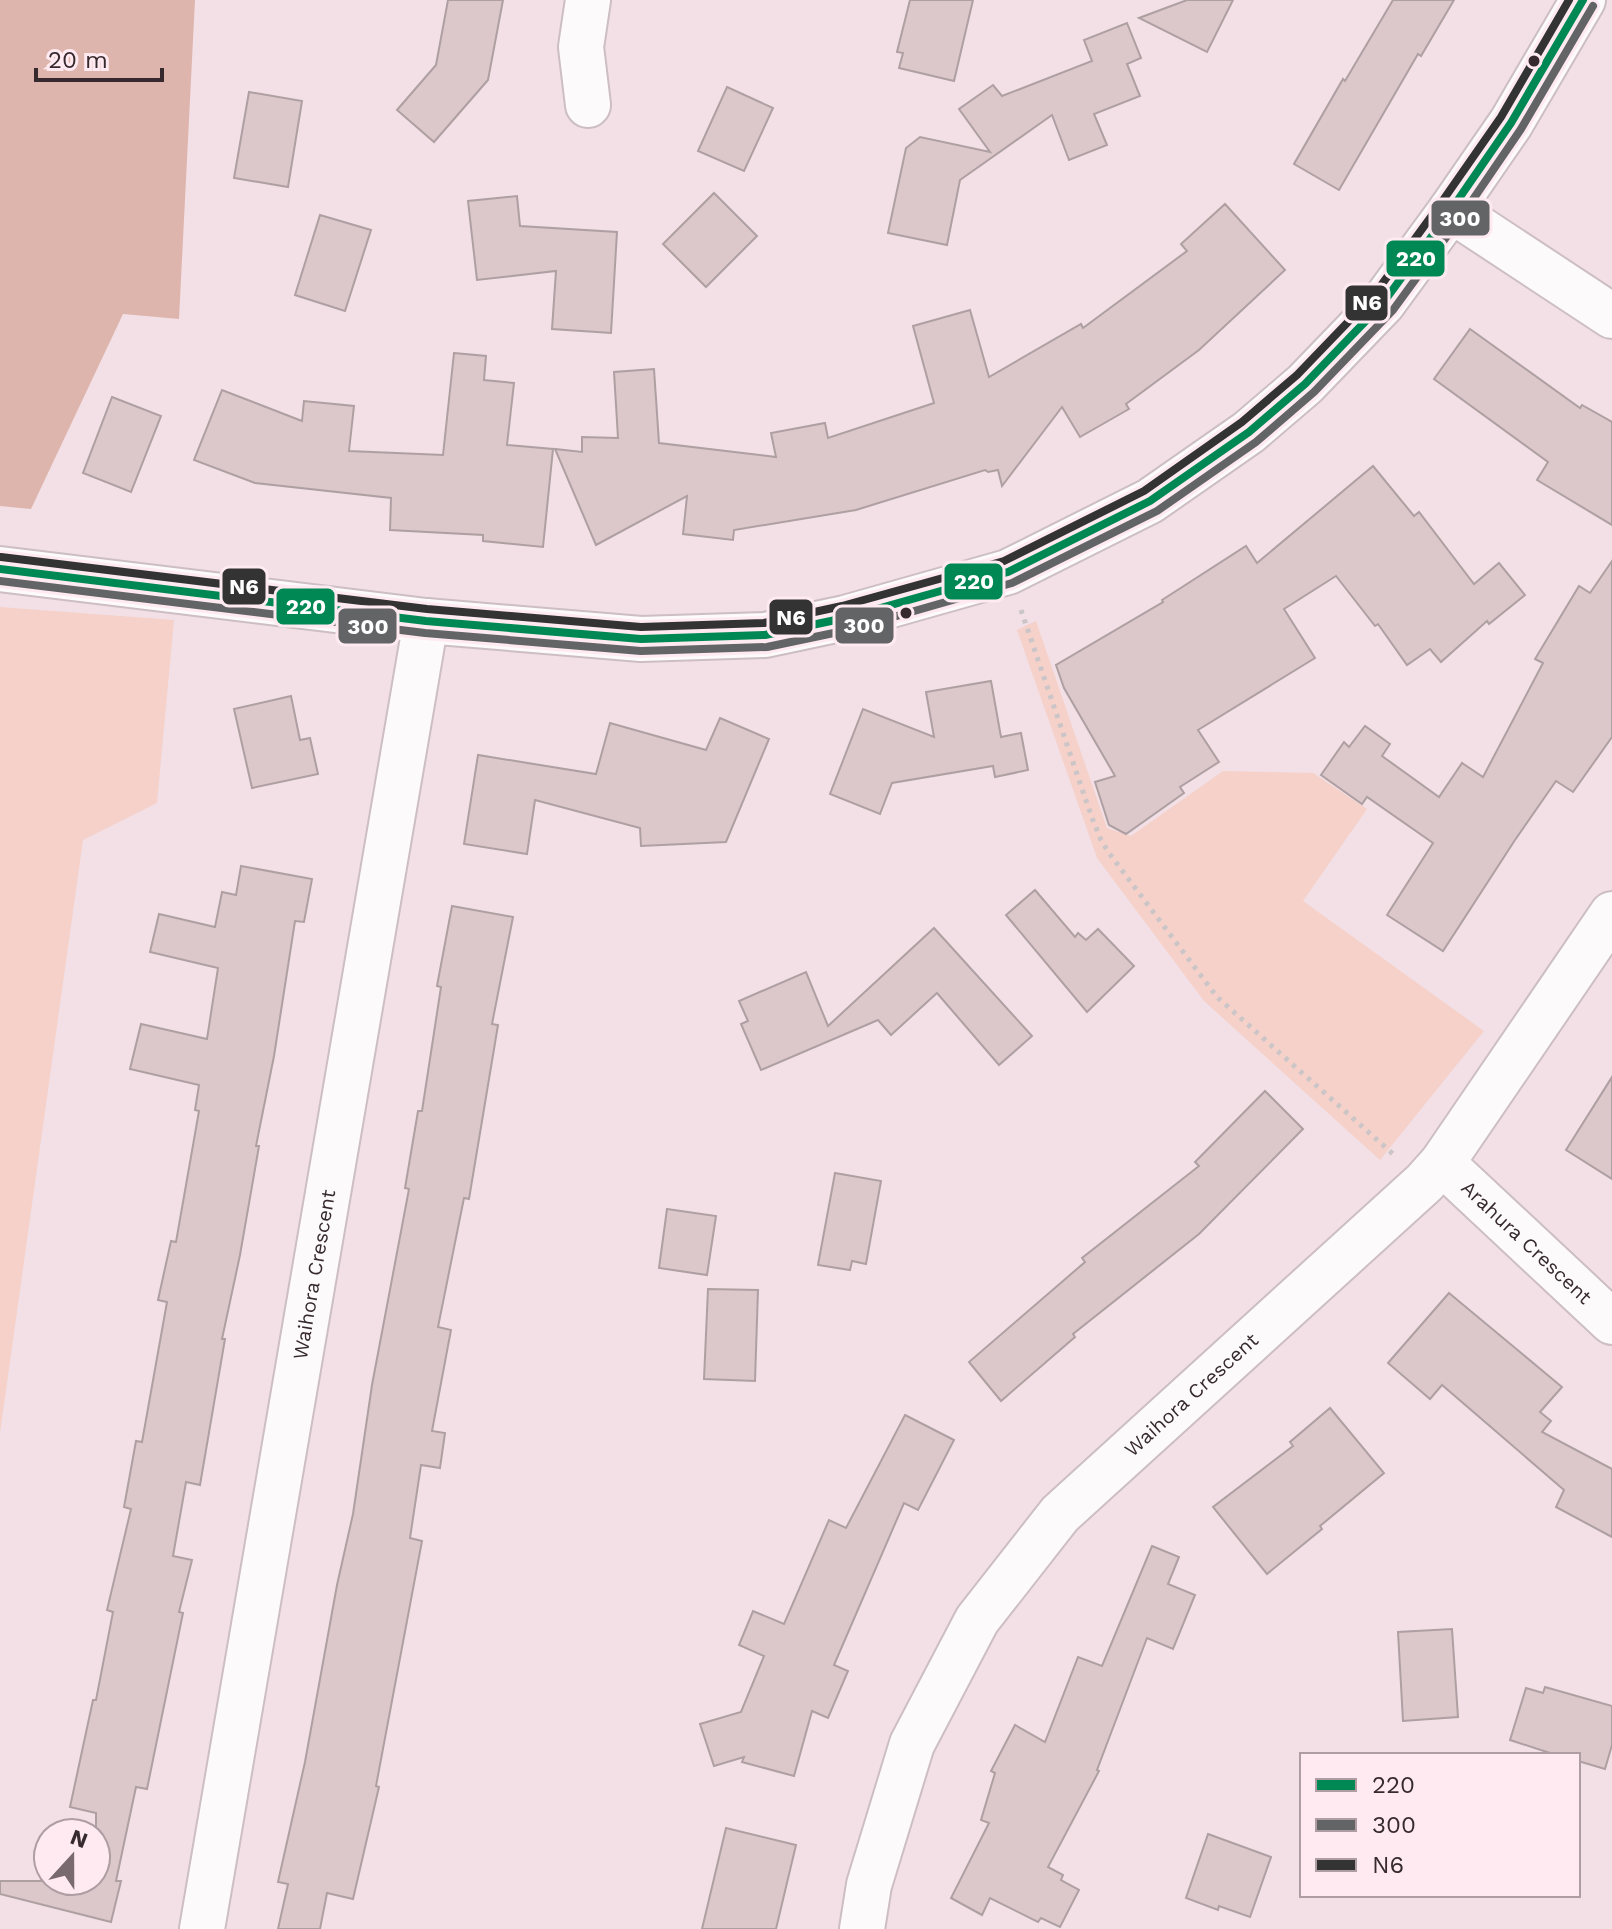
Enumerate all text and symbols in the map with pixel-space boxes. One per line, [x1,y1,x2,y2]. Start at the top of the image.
scale bar [36,32,162,82]
text: 20 m [48,46,108,74]
unlabelled marker [1526,53,1542,69]
line badge: 300 [1430,199,1491,237]
text: 300 [1439,206,1481,231]
line badge: 220 [1385,239,1446,278]
text: 220 [1396,246,1436,271]
line badge: N6 [1344,284,1389,322]
text: N6 [1352,290,1382,315]
line badge: 220 [943,562,1004,601]
line badge: N6 [221,567,267,606]
text: 220 [954,569,994,594]
text: N6 [229,574,259,599]
line badge: 220 [275,587,336,626]
text: 220 [286,594,326,619]
line badge: N6 [768,598,814,636]
text: N6 [776,605,806,630]
unlabelled marker [898,605,914,621]
line badge: 300 [834,606,895,645]
line badge: 300 [337,607,398,645]
text: 300 [843,613,885,638]
text: 300 [347,614,389,639]
street label: Arahura Crescent [1457,1175,1597,1309]
street label: Waihora Crescent [288,1187,341,1361]
street label: Waihora Crescent [1120,1327,1263,1461]
legend [1300,1753,1580,1897]
text: 220 [1372,1771,1415,1799]
text: 300 [1372,1811,1416,1839]
north arrow [32,1817,112,1897]
text: N [67,1824,91,1853]
text: N6 [1372,1851,1404,1879]

